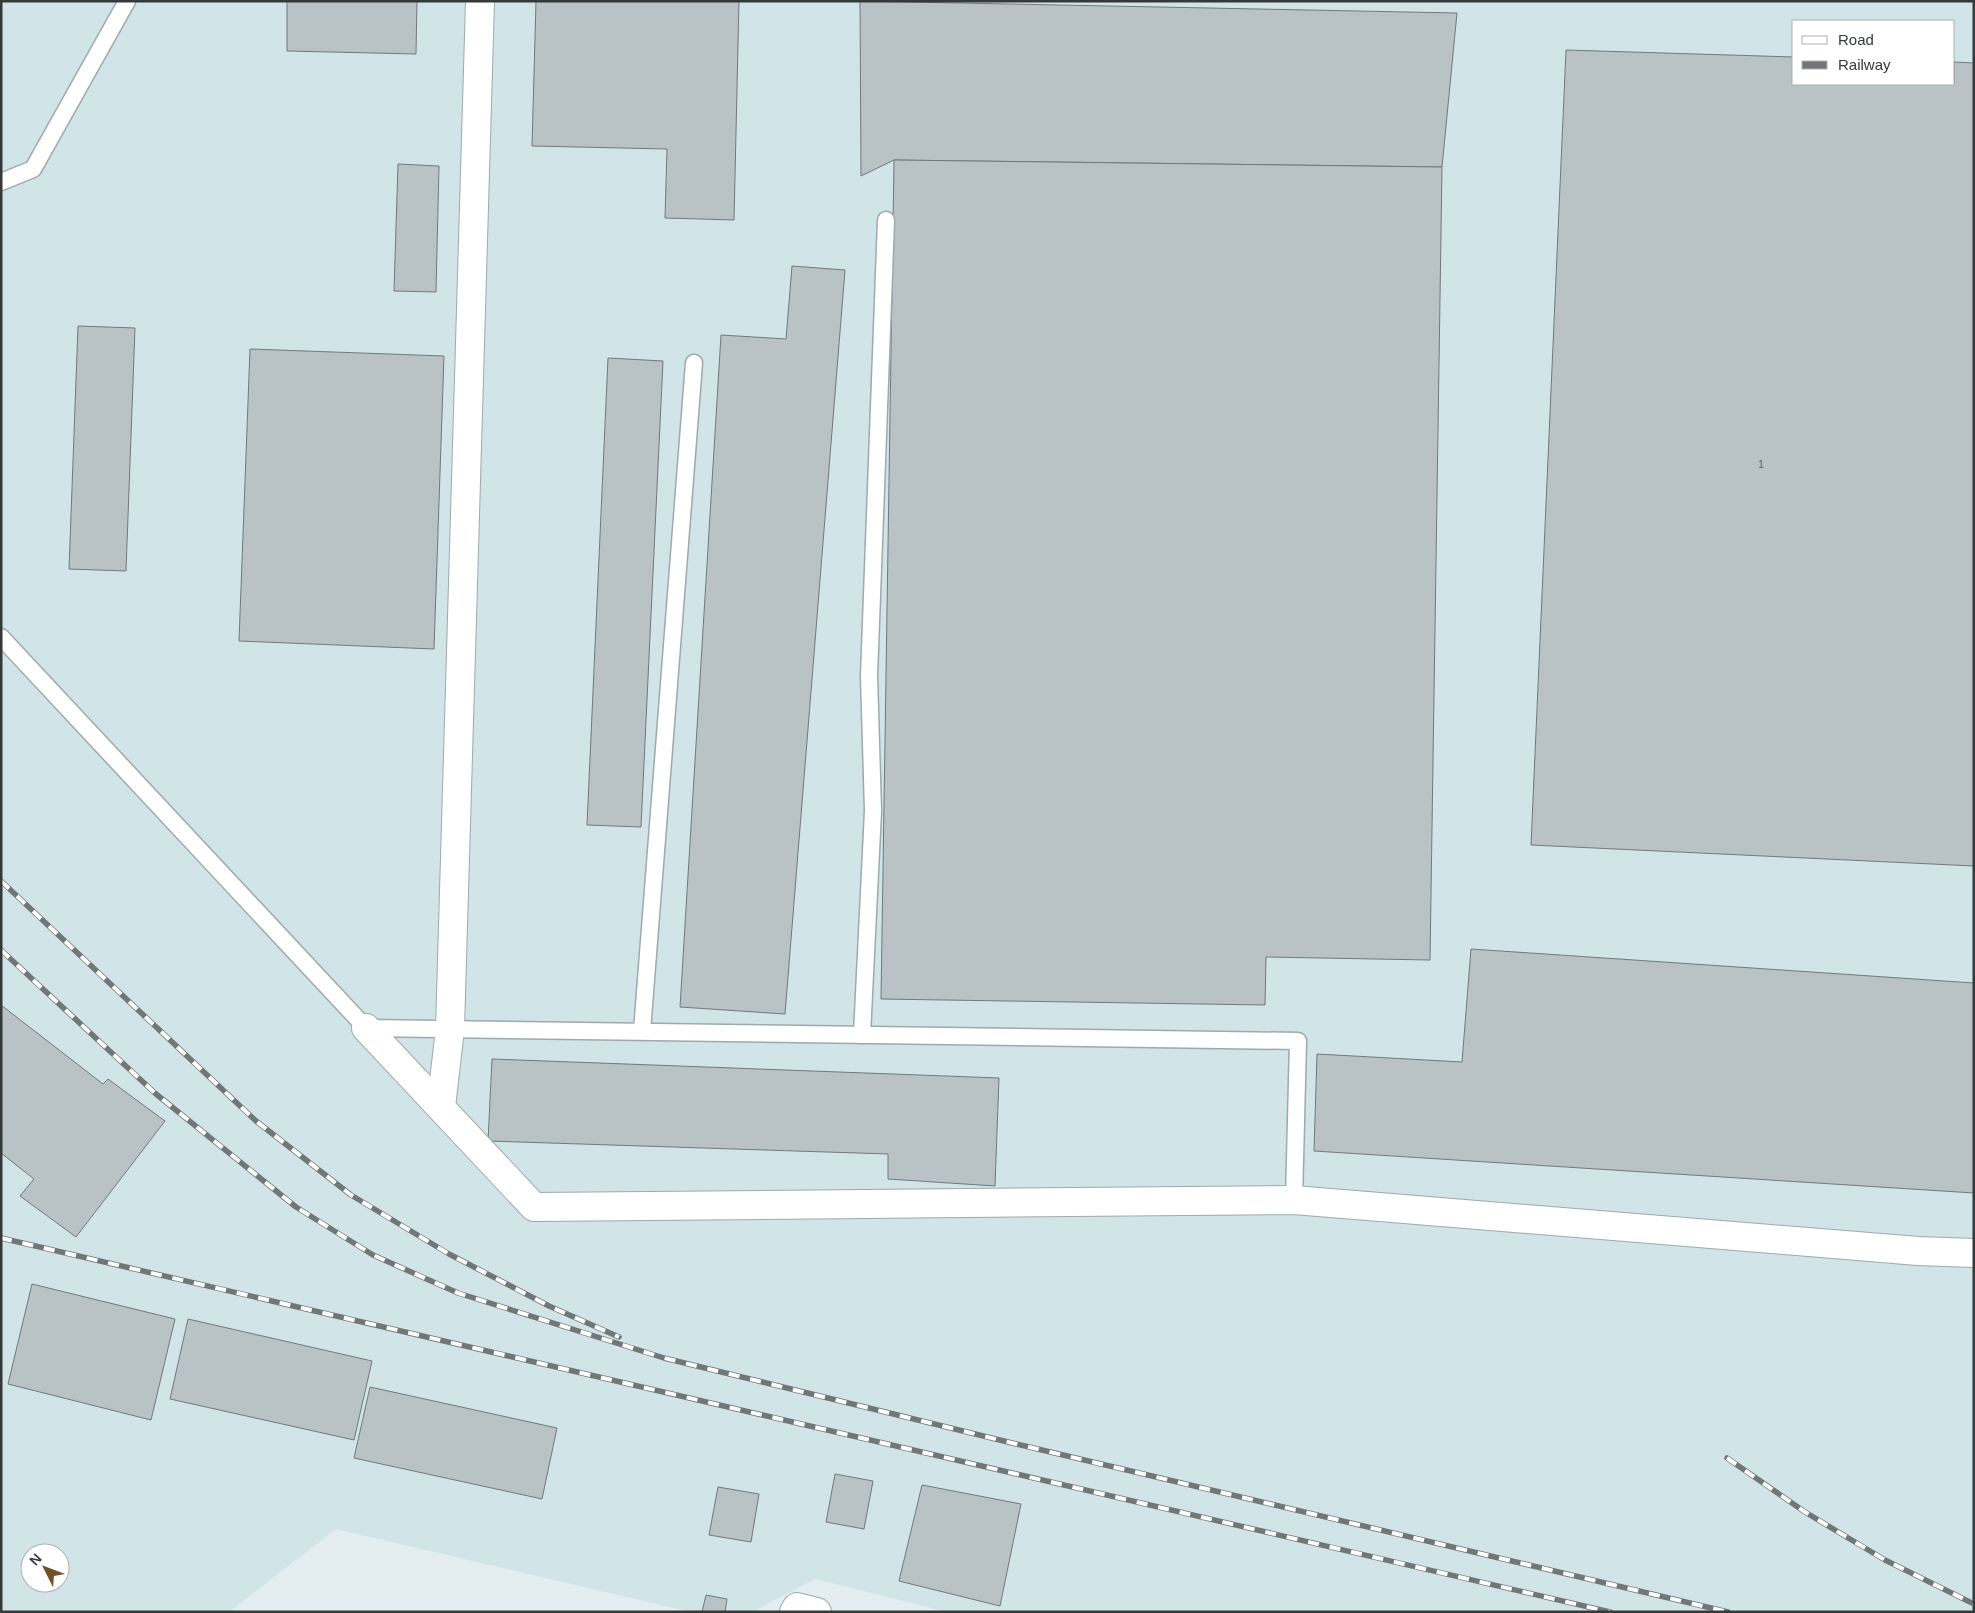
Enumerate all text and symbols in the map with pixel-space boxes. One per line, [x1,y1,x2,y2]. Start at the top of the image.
legend [1792,20,1955,85]
text: Road [1838,31,1874,48]
text: Railway [1838,56,1891,73]
house number: 1 [1758,459,1764,470]
north arrow [20,1543,70,1593]
text: N [26,1550,45,1568]

